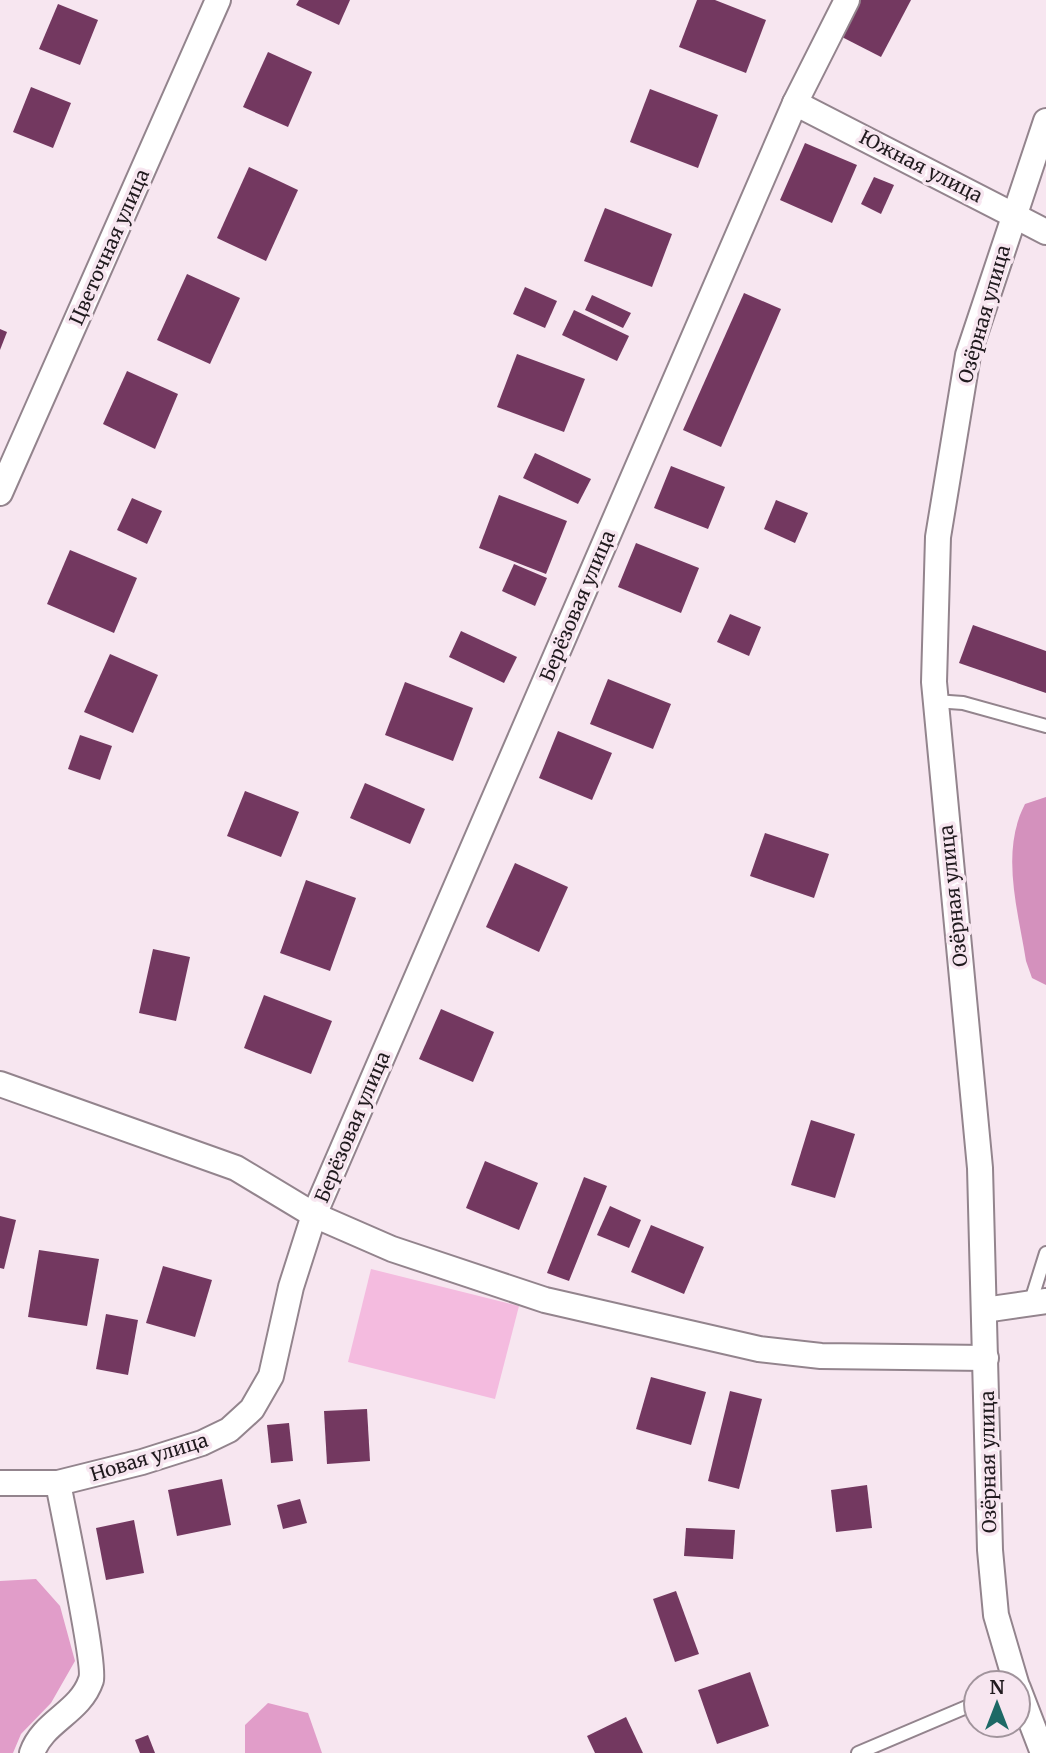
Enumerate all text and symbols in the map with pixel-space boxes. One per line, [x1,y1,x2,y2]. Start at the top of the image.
street label: Южная улица [855,125,987,207]
street label: Цветочная улица [64,165,154,329]
street label: Озёрная улица [953,242,1015,386]
street label: Берёзовая улица [534,527,620,685]
street label: Озёрная улица [934,824,972,968]
street label: Берёзовая улица [309,1048,395,1206]
street label: Озёрная улица [975,1391,1001,1533]
street label: Новая улица [87,1428,211,1486]
north arrow [962,1669,1032,1739]
text: N [989,1675,1005,1699]

